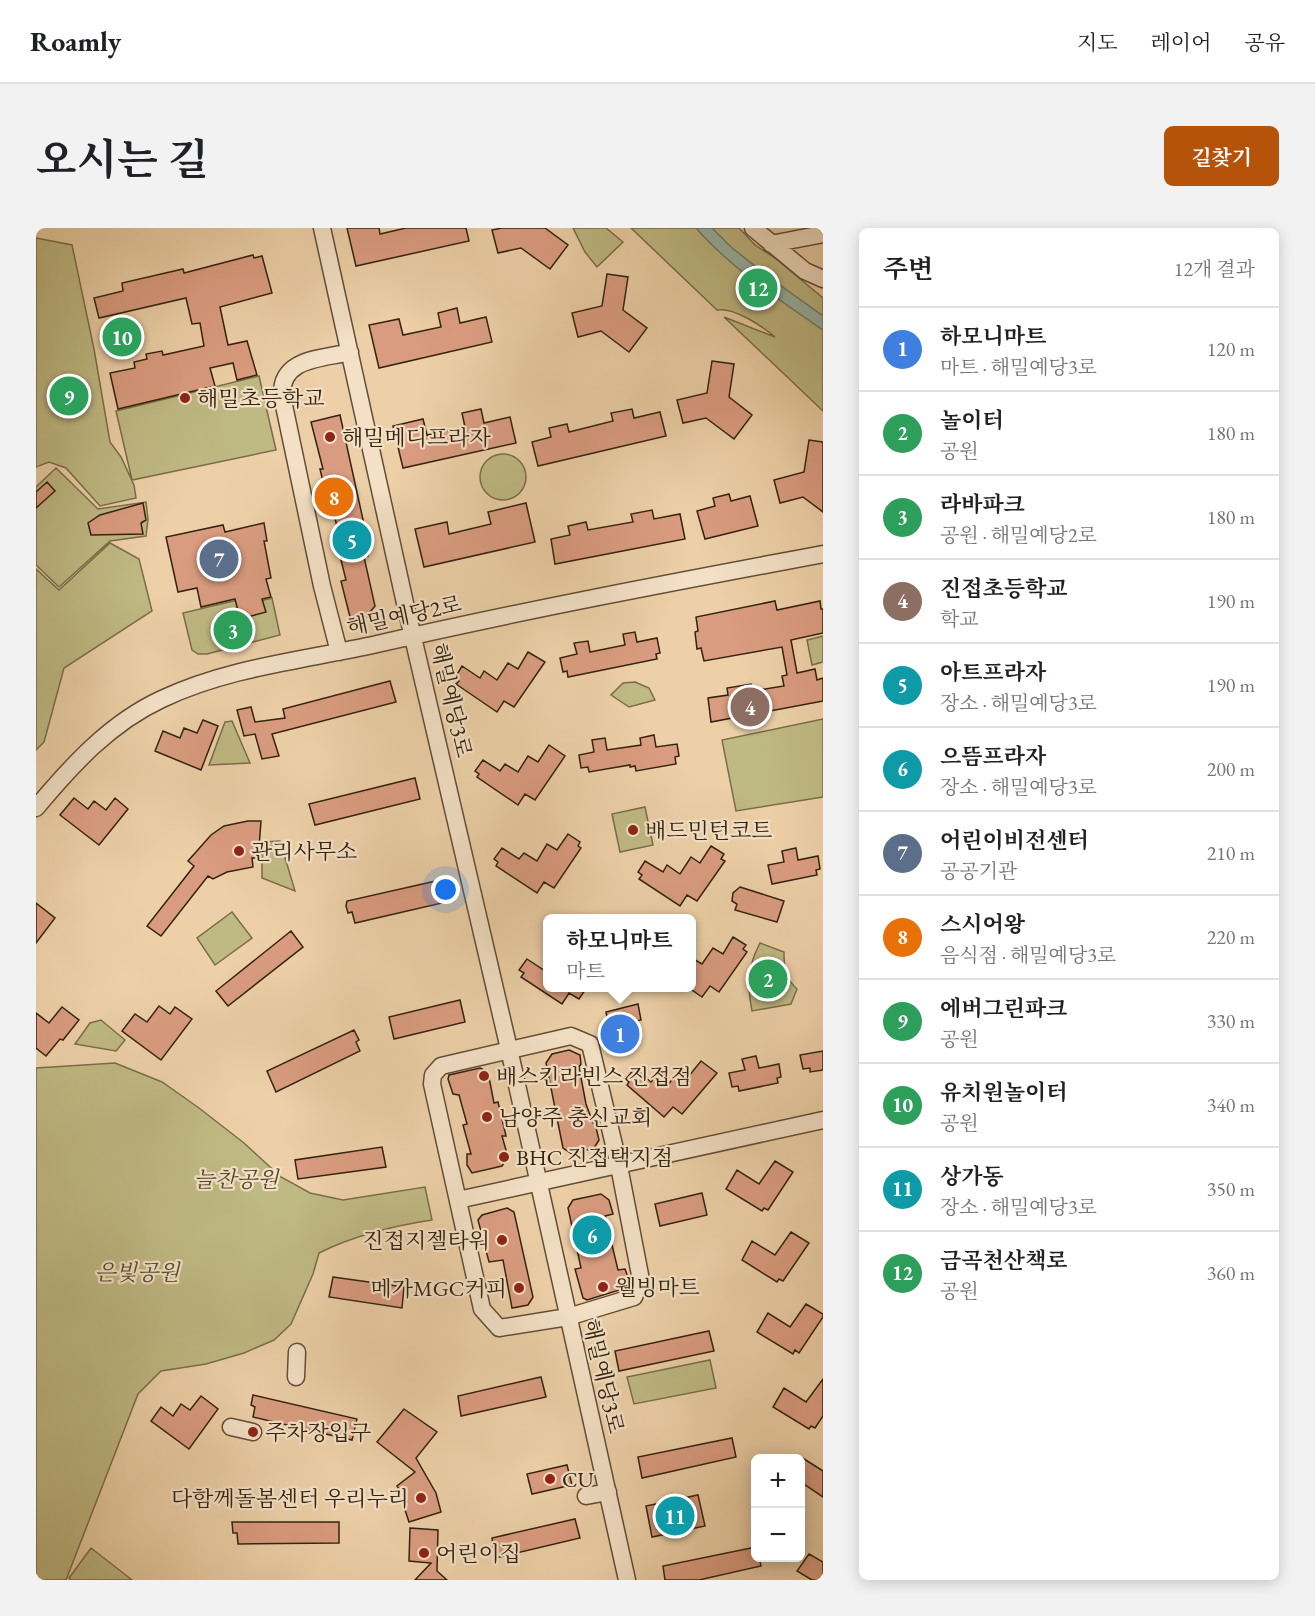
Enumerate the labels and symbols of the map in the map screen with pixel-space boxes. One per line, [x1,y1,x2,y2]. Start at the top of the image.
pin: 12 [738,266,778,310]
pin: 10 [102,314,142,360]
pin: 9 [50,374,88,418]
place label: 해밀초등학교 [197,384,325,413]
marker: 해밀초등학교 [178,391,192,405]
place label: 해밀메디프라자 [342,423,492,452]
marker: 해밀메디프라자 [323,430,337,444]
pin: 8 [314,474,354,520]
pin: 5 [332,518,372,562]
pin: 7 [200,536,238,582]
street label: 해밀예당2로 [344,589,464,642]
pin: 3 [214,608,252,652]
street label: 해밀예당3로 [424,640,479,760]
pin: 4 [730,684,770,730]
place label: 배드민턴코트 [645,816,773,845]
marker: 배드민턴코트 [626,823,640,837]
place label: 관리사무소 [251,837,357,866]
marker: 관리사무소 [232,844,246,858]
your location [431,875,460,904]
pin: 2 [748,956,788,1002]
pin: 1 [600,1012,640,1056]
place label: 배스킨라빈스 진접점 [496,1062,692,1091]
marker: 배스킨라빈스 진접점 [477,1069,491,1083]
place label: 남양주 충신교회 [499,1103,652,1132]
marker: 남양주 충신교회 [480,1110,494,1124]
place label: BHC 진접택지점 [516,1143,673,1172]
marker: BHC 진접택지점 [497,1150,511,1164]
park label: 늘찬공원 [193,1165,280,1194]
pin: 6 [572,1212,612,1258]
place label: 진접지젤타워 [362,1226,490,1255]
marker: 진접지젤타워 [495,1233,509,1247]
park label: 은빛공원 [94,1258,181,1287]
place label: 웰빙마트 [615,1273,700,1302]
place label: 메가MGC커피 [371,1274,507,1303]
marker: 웰빙마트 [596,1280,610,1294]
marker: 메가MGC커피 [512,1281,526,1295]
street label: 해밀예당3로 [576,1316,631,1436]
place label: 주차장입구 [265,1418,371,1447]
marker: 주차장입구 [246,1425,260,1439]
place label: CU [562,1465,595,1494]
marker: CU [543,1472,557,1486]
place label: 다함께돌봄센터 우리누리 [171,1484,409,1513]
marker: 다함께돌봄센터 우리누리 [414,1491,428,1505]
pin: 11 [656,1494,694,1538]
place label: 어린이집 [436,1539,521,1568]
marker: 어린이집 [417,1546,431,1560]

